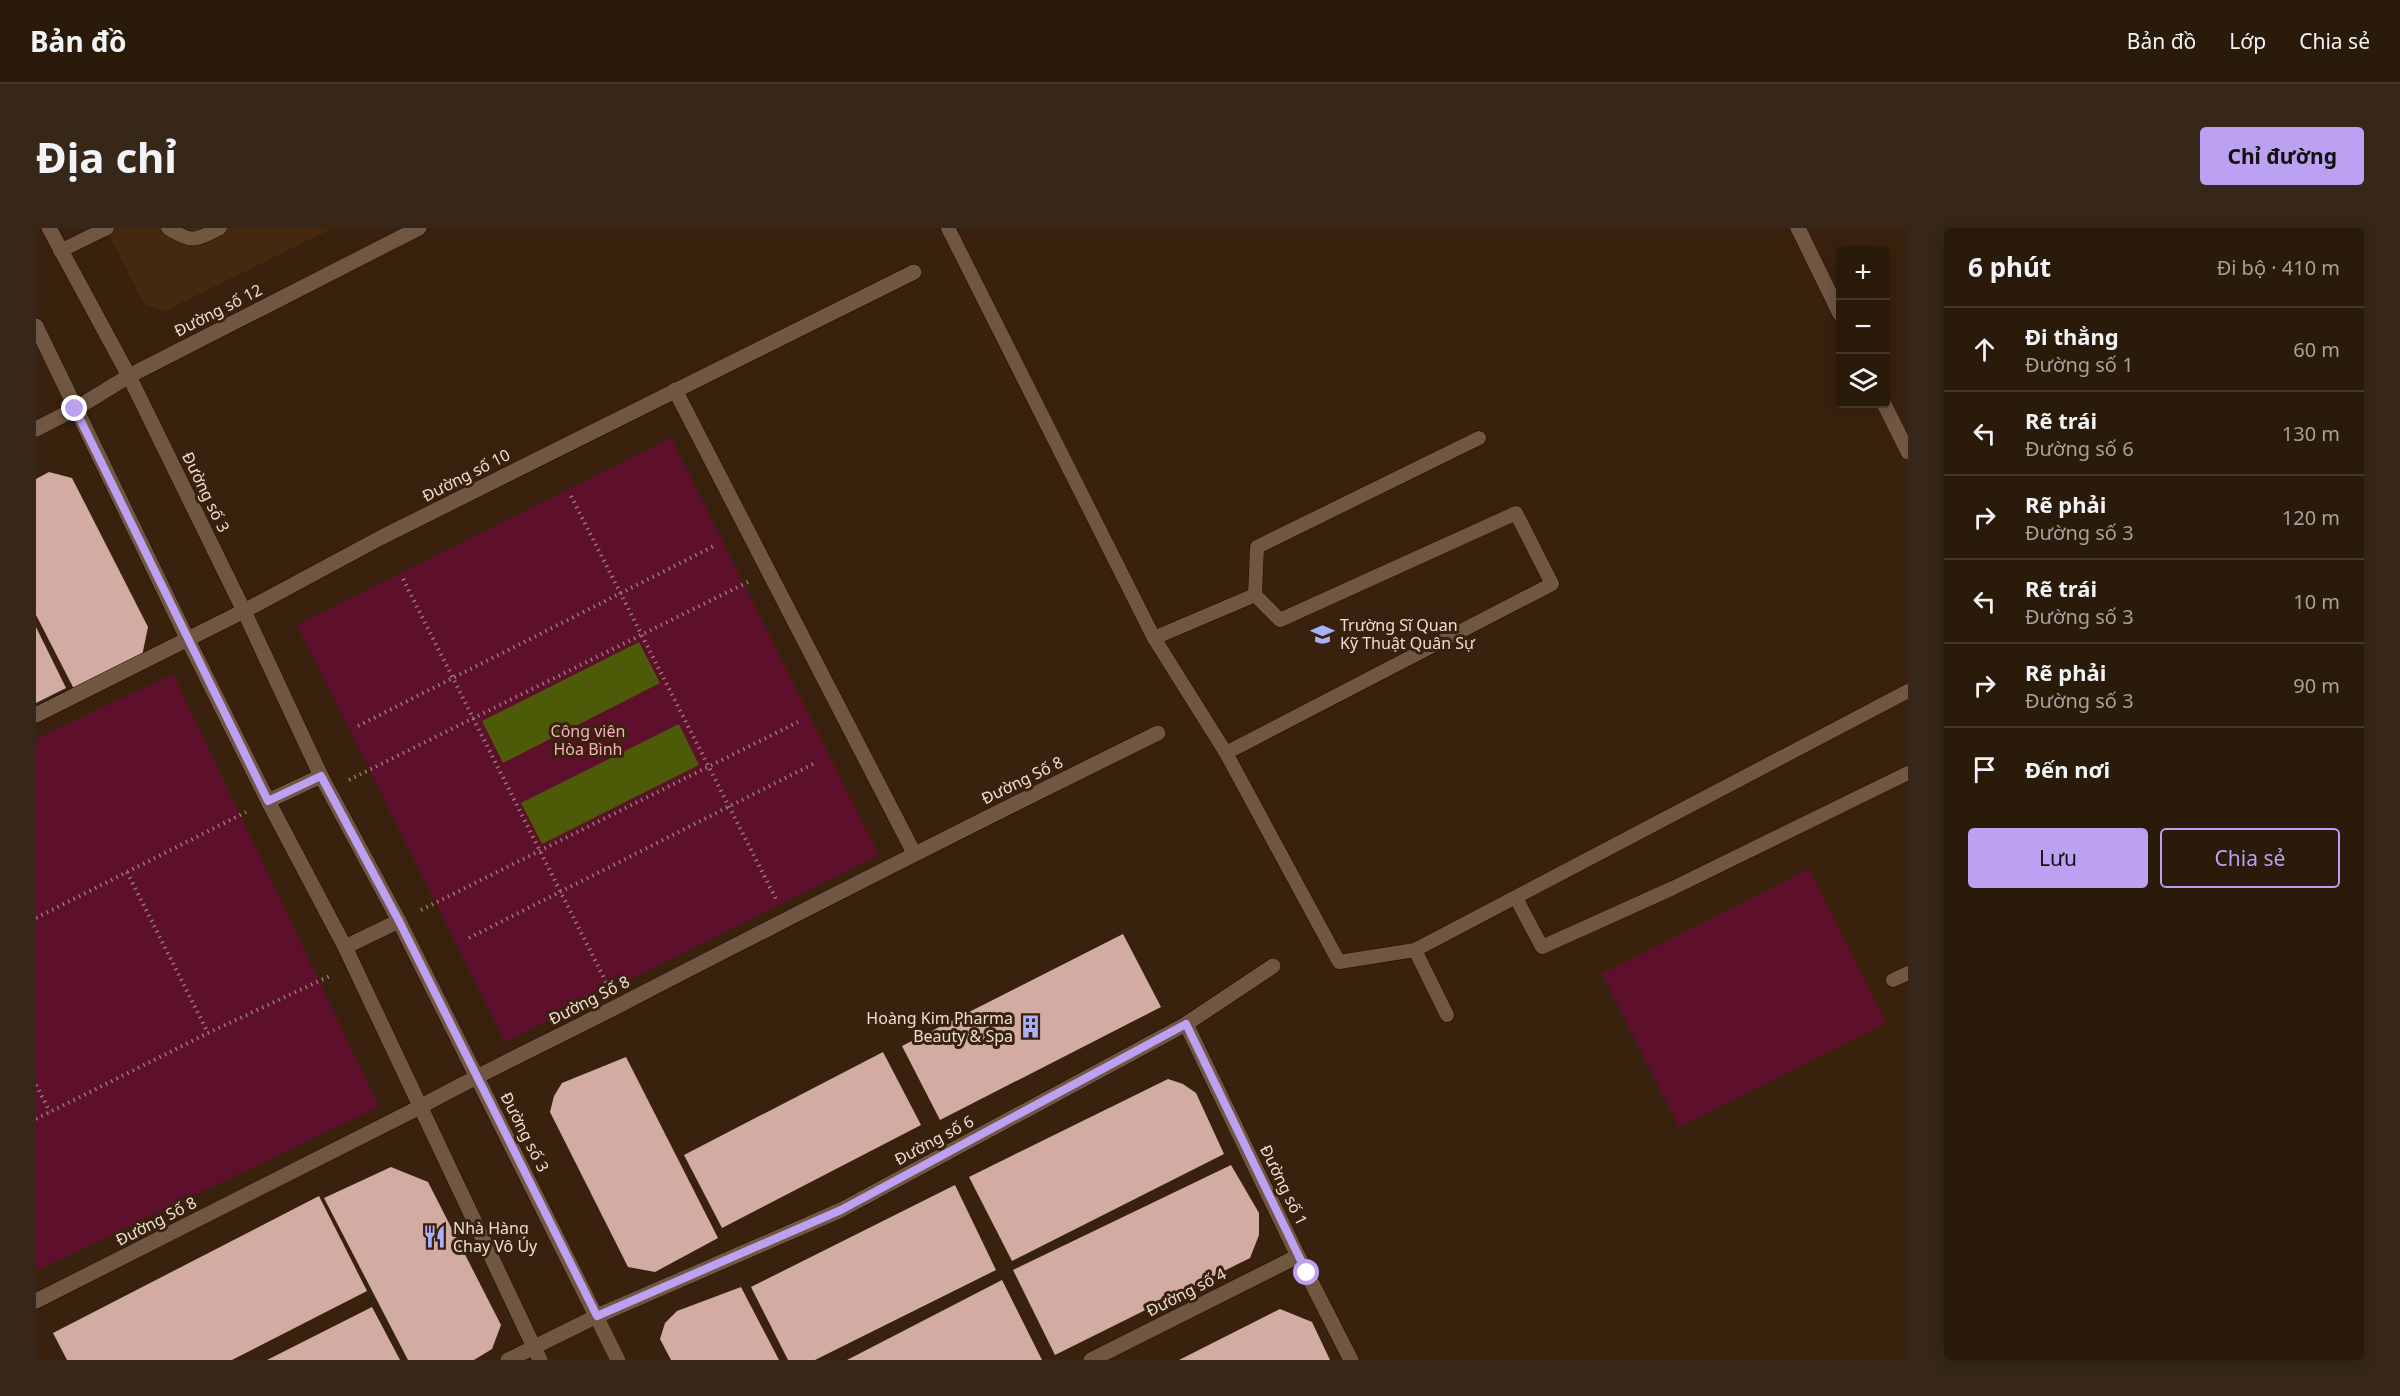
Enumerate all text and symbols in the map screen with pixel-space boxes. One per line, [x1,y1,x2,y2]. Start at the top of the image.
text: Bản đồ [30,22,126,60]
text: Bản đồ [2127,27,2196,55]
text: Lớp [2229,27,2266,55]
text: Chia sẻ [2299,27,2370,55]
button: Chỉ đường [2200,127,2364,185]
text: Địa chỉ [36,128,177,185]
map controls [1836,246,1890,408]
button: + [1836,246,1890,300]
text: 6 phút [1968,249,2051,285]
text: Đi bộ · 410 m [2217,254,2340,281]
street label: Đường số 12 [170,278,266,342]
button: − [1836,300,1890,354]
text: Đi thẳng [2025,321,2119,351]
icon: ahead [1968,333,2001,366]
text: 60 m [2293,336,2340,363]
text: Đường số 1 [2025,351,2134,378]
button: layers [1836,354,1890,408]
route end [61,395,87,421]
text: Rẽ trái [2025,405,2097,435]
icon: left [1968,417,2001,450]
text: 130 m [2282,420,2340,447]
text: Đường số 6 [2025,435,2134,462]
street label: Đường số 10 [418,443,514,507]
street label: Đường số 3 [177,448,235,536]
text: Rẽ phải [2025,489,2106,519]
icon: right [1968,501,2001,534]
text: 120 m [2282,504,2340,531]
text: Đường số 3 [2025,519,2134,546]
text: Rẽ trái [2025,573,2097,603]
icon: left [1968,585,2001,618]
text: 10 m [2293,588,2340,615]
text: Đường số 3 [2025,603,2134,630]
place label: Trường Sĩ Quan Kỹ Thuật Quân Sự [1340,614,1476,654]
school or university icon: Trường Sĩ Quan Kỹ Thuật Quân Sự [1309,621,1335,647]
text: Rẽ phải [2025,657,2106,687]
icon: right [1968,669,2001,702]
text: 90 m [2293,672,2340,699]
text: Đường số 3 [2025,687,2134,714]
park label: Công viên Hòa Bình [551,720,625,760]
street label: Đường Số 8 [978,751,1066,809]
icon: arrive [1968,753,2001,786]
text: Đến nơi [2025,754,2110,784]
button: Lưu [1968,828,2148,888]
button: Chia sẻ [2160,828,2340,888]
street label: Đường Số 8 [545,970,633,1030]
place label: Hoàng Kim Pharma Beauty & Spa [866,1007,1013,1047]
building icon: Hoàng Kim Pharma Beauty & Spa [1018,1014,1044,1040]
street label: Đường số 3 [495,1088,555,1176]
street label: Đường số 6 [890,1110,978,1170]
street label: Đường số 1 [1255,1141,1313,1229]
street label: Đường Số 8 [112,1191,200,1251]
place label: Nhà Hàng Chay Vô Úy [453,1217,538,1257]
restaurant icon: Nhà Hàng Chay Vô Úy [422,1224,448,1250]
route start [1293,1259,1319,1285]
street label: Đường số 4 [1142,1262,1230,1322]

